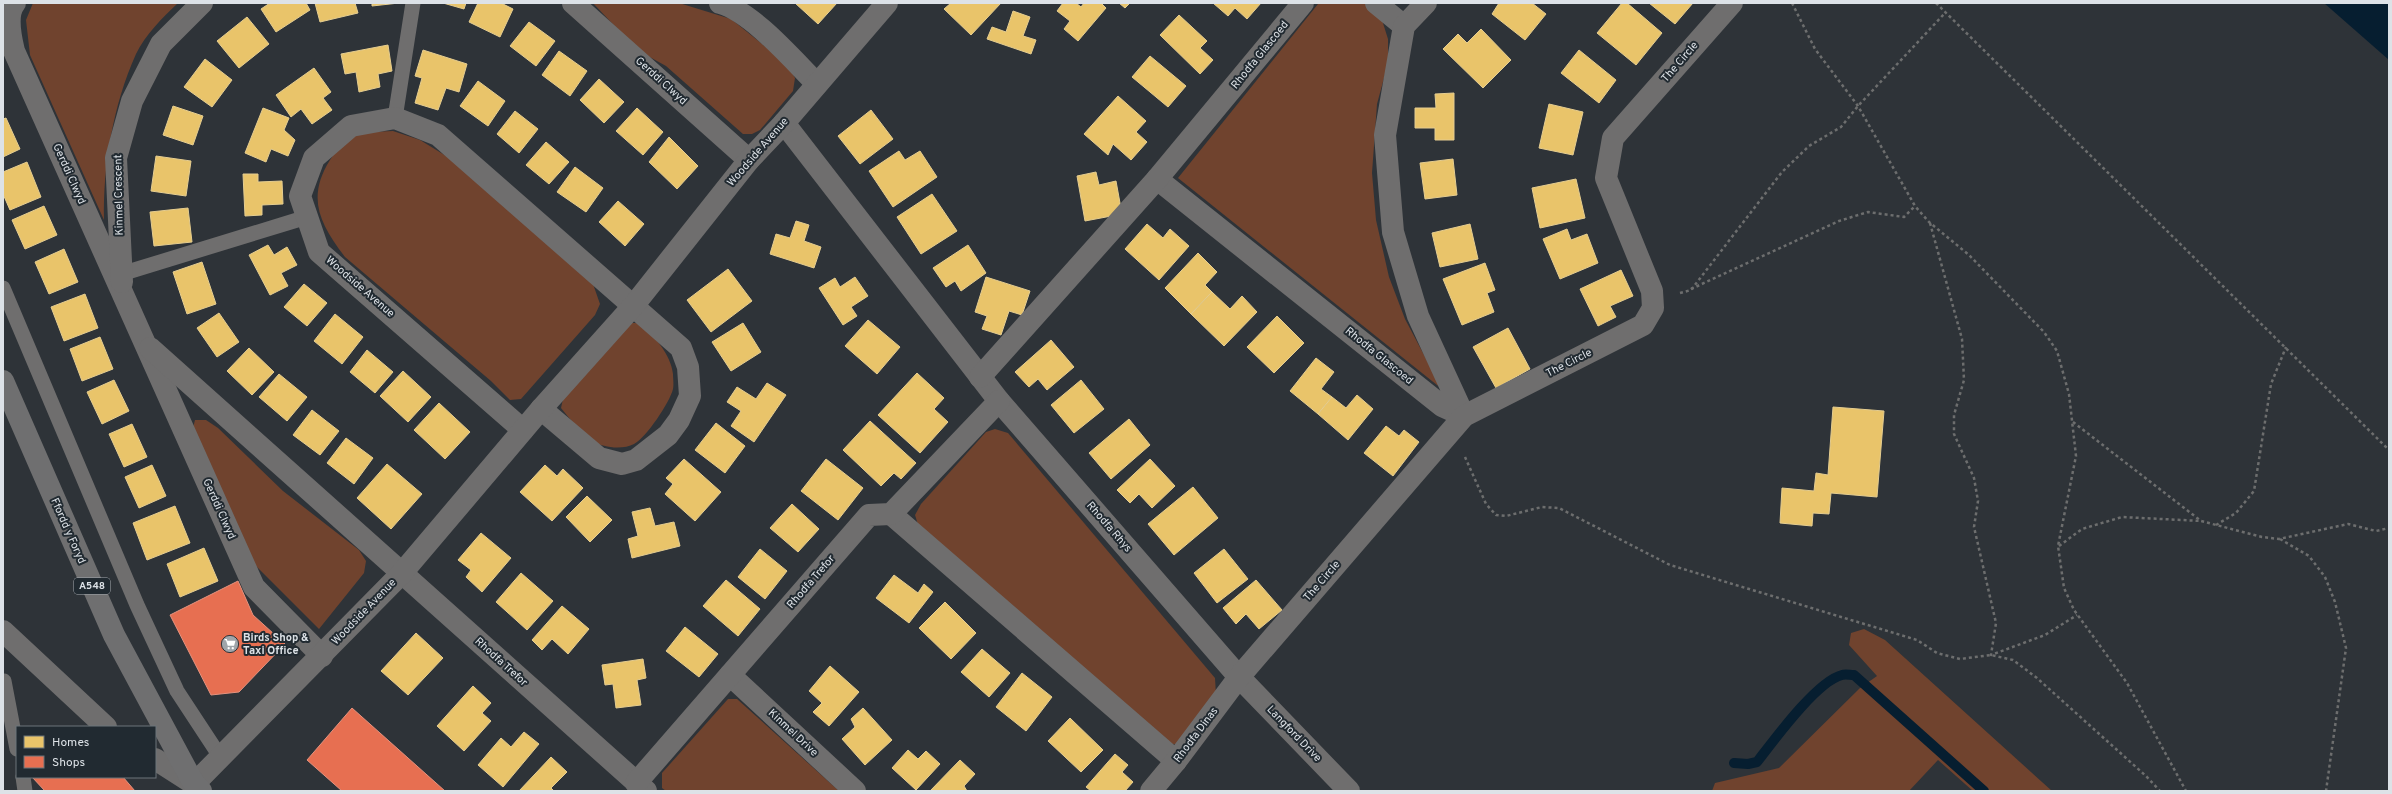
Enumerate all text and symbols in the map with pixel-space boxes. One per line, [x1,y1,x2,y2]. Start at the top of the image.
street label: Rhodfa Glascoed [1228,18,1292,92]
street label: The Circle [1658,39,1702,85]
street label: Gerddi Clwyd [632,54,690,108]
street label: Woodside Avenue [724,115,792,189]
street label: Gerddi Clwyd [49,141,89,207]
street label: Kinmel Crescent [111,154,127,236]
street label: Woodside Avenue [323,253,397,321]
street label: Rhodfa Glascoed [1342,324,1416,388]
street label: The Circle [1544,345,1594,380]
street label: Gerddi Clwyd [199,476,239,542]
street label: Ffordd y Foryd [47,496,89,566]
street label: Rhodfa Rhys [1083,499,1135,555]
street label: Rhodfa Trefor [784,552,839,612]
street label: The Circle [1300,558,1344,604]
street label: Woodside Avenue [329,576,399,648]
road number: A548 [74,578,110,594]
place label: Birds Shop & Taxi Office [243,631,309,658]
supermarket icon: Birds Shop & Taxi Office [220,634,240,654]
street label: Rhodfa Trefor [472,635,531,690]
street label: Langford Drive [1264,703,1324,765]
street label: Rhodfa Dinas [1171,705,1221,765]
street label: Kinmel Drive [765,706,821,760]
legend [16,726,156,778]
text: Homes [52,735,89,751]
text: Shops [52,755,85,771]

